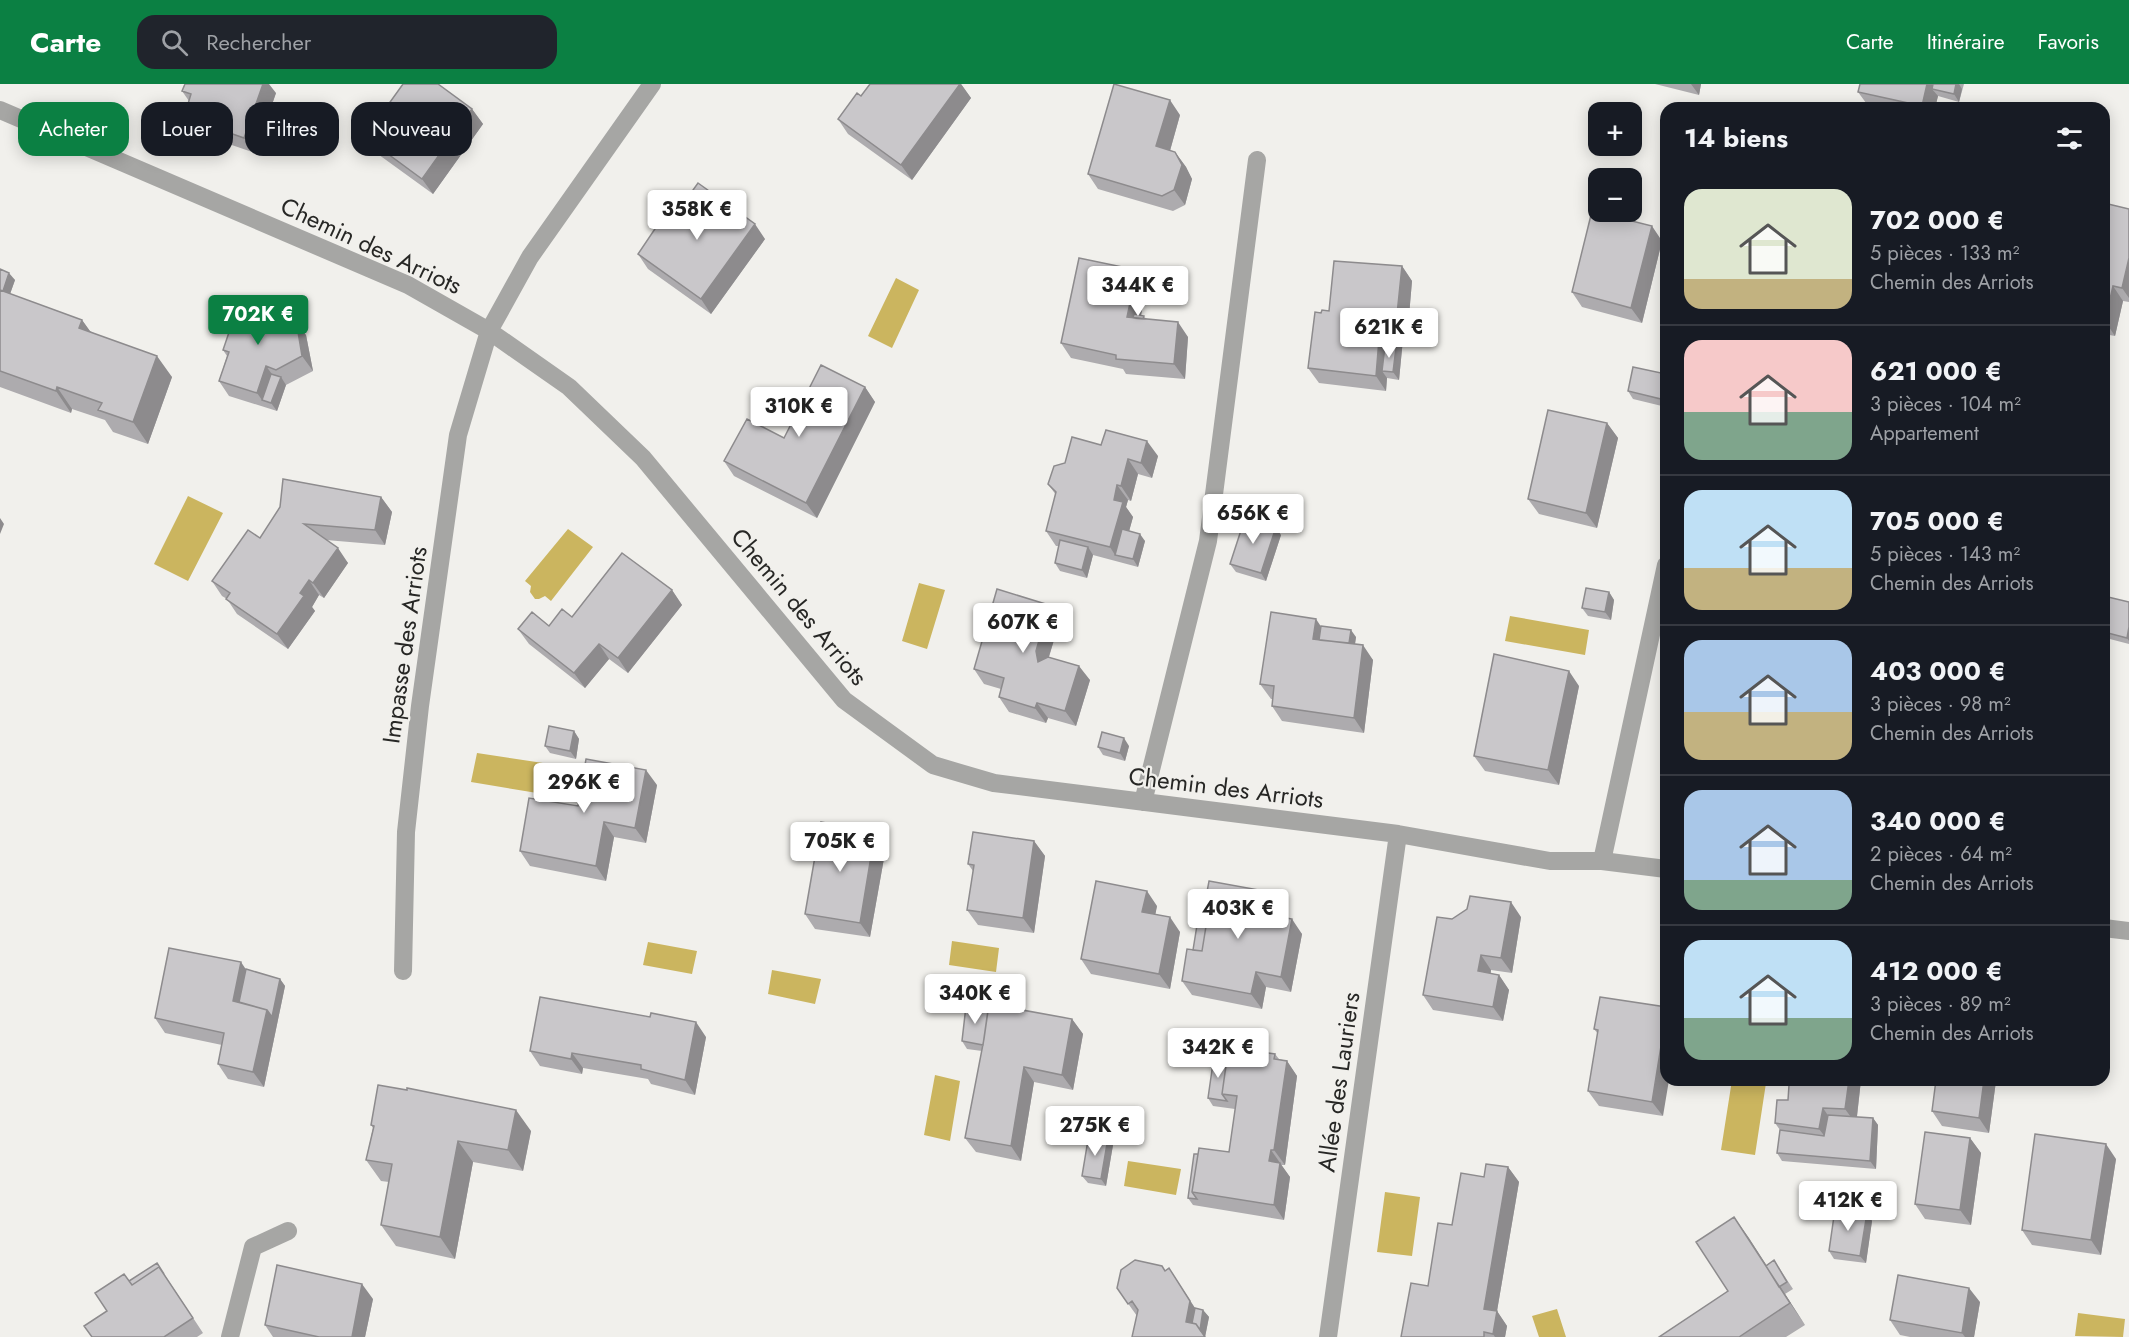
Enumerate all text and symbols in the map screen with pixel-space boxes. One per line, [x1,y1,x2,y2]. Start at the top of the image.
search box [137,15,557,69]
text: Carte [30,22,101,63]
icon: search [158,26,191,59]
text: Rechercher [206,26,311,58]
text: Carte [1846,27,1894,57]
text: Itinéraire [1927,27,2005,57]
text: Favoris [2038,27,2099,57]
chip: Acheter [18,102,129,156]
chip: Louer [141,102,233,156]
chip: Filtres [245,102,339,156]
chip: Nouveau [351,102,472,156]
map controls [1588,102,1642,222]
button: + [1588,102,1642,156]
text: 14 biens [1684,119,1788,157]
icon: filters [2053,122,2086,155]
button: − [1588,168,1642,222]
street label: Chemin des Arriots [275,188,467,303]
pin: 358K € [648,190,746,241]
text: 358K € [662,195,732,224]
text: 702 000 € [1870,201,2004,239]
icon: home [1732,213,1804,285]
text: 5 pièces · 133 m² [1870,239,2019,268]
pin: 344K € [1089,266,1187,317]
text: Chemin des Arriots [1870,268,2033,297]
text: 344K € [1101,271,1175,300]
pin: 702K € [209,295,307,346]
text: 702K € [222,300,294,329]
pin: 621K € [1340,308,1438,359]
text: 621K € [1354,313,1424,342]
text: 621 000 € [1870,352,2002,390]
icon: home [1732,364,1804,436]
pin: 310K € [750,387,848,438]
text: 3 pièces · 104 m² [1870,390,2021,419]
text: 310K € [765,392,833,421]
text: Appartement [1870,419,1979,448]
pin: 656K € [1204,494,1302,545]
text: 656K € [1217,499,1289,528]
text: 705 000 € [1870,502,2004,540]
icon: home [1732,514,1804,586]
street label: Chemin des Arriots [723,520,876,693]
text: 5 pièces · 143 m² [1870,540,2020,569]
street label: Impasse des Arriots [373,544,436,746]
text: Chemin des Arriots [1870,569,2033,598]
pin: 607K € [974,603,1072,654]
text: 607K € [987,608,1059,637]
text: 403 000 € [1870,652,2006,690]
icon: home [1732,664,1804,736]
text: 3 pièces · 98 m² [1870,690,2011,719]
text: Chemin des Arriots [1870,719,2033,748]
street label: Chemin des Arriots [1127,758,1326,817]
pin: 296K € [535,763,633,814]
text: 296K € [548,768,620,797]
text: 340 000 € [1870,802,2006,840]
icon: home [1732,814,1804,886]
pin: 705K € [791,822,889,873]
text: 705K € [804,827,876,856]
text: 2 pièces · 64 m² [1870,840,2012,869]
text: Chemin des Arriots [1870,869,2033,898]
pin: 403K € [1189,889,1287,940]
text: 403K € [1202,894,1274,923]
text: 412 000 € [1870,952,2003,990]
icon: home [1732,964,1804,1036]
pin: 340K € [926,974,1024,1025]
text: 340K € [939,979,1011,1008]
street label: Allée des Lauriers [1309,990,1368,1174]
text: 3 pièces · 89 m² [1870,990,2011,1019]
text: Chemin des Arriots [1870,1019,2033,1048]
pin: 342K € [1169,1028,1267,1079]
text: 342K € [1182,1033,1254,1062]
pin: 275K € [1046,1106,1144,1157]
text: 275K € [1059,1111,1131,1140]
pin: 412K € [1799,1181,1897,1232]
text: 412K € [1813,1186,1883,1215]

